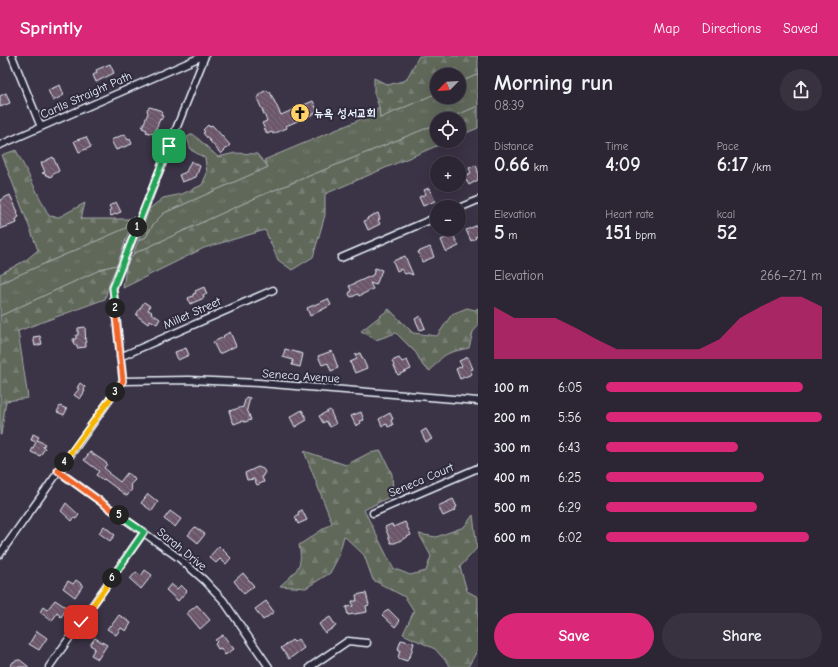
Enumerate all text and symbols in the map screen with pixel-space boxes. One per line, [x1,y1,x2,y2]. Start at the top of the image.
text: Sprintly [20,17,82,39]
text: Map [653,20,680,37]
text: Directions [702,20,761,37]
text: Saved [783,20,818,37]
north arrow [430,68,466,104]
map controls [430,68,466,236]
street label: Carlls Straight Path [38,69,134,121]
button: share [780,69,822,111]
text: Morning run [494,70,613,96]
text: 08:39 [494,98,524,113]
church icon: 뉴욕 성서교회 [289,102,311,124]
place label: 뉴욕 성서교회 [314,106,376,120]
button: locate [430,112,466,148]
pin [152,129,186,163]
icon: arrive [158,135,180,157]
text: Distance [494,140,533,153]
text: Time [605,140,628,153]
text: Pace [717,140,739,153]
text: 0.66 [494,153,530,176]
text: 4:09 [605,153,641,176]
text: 6:17 [717,153,748,176]
button: + [430,156,466,192]
text: km [530,161,548,174]
text: /km [748,161,771,174]
button: − [430,200,466,236]
text: Elevation [494,208,536,221]
text: Heart rate [605,208,654,221]
text: kcal [717,208,735,221]
pin: 1 [127,217,147,237]
text: 1 [135,220,139,233]
text: 5 [494,221,505,244]
text: 151 [605,221,632,244]
text: 52 [717,221,737,244]
text: m [505,229,517,242]
text: bpm [632,229,656,242]
text: Elevation [494,268,544,283]
text: 266–271 m [760,268,822,283]
street label: Millet Street [161,294,223,332]
pin: 2 [105,298,125,318]
text: 2 [112,301,118,314]
street label: Seneca Avenue [262,366,340,386]
text: 100 m [494,380,529,395]
text: 6:05 [558,380,582,395]
pin: 3 [105,382,125,402]
text: 3 [112,385,118,398]
text: 200 m [494,410,530,425]
text: 5:56 [558,410,582,425]
text: 300 m [494,440,530,455]
text: 6:43 [558,440,580,455]
pin: 4 [54,452,74,472]
text: 4 [61,455,67,468]
street label: Seneca Court [386,460,456,500]
text: 400 m [494,470,530,485]
text: 6:25 [558,470,581,485]
text: 500 m [494,500,531,515]
text: 6:29 [558,500,581,515]
pin: 5 [109,505,129,525]
text: 5 [116,508,122,521]
street label: Sarah Drive [154,525,210,573]
text: 600 m [494,530,531,545]
text: 6:02 [558,530,582,545]
pin: 6 [102,568,122,588]
text: 6 [109,571,115,584]
pin [64,605,98,639]
icon: check [70,611,92,633]
button: Save [494,613,654,659]
button: Share [662,613,822,659]

